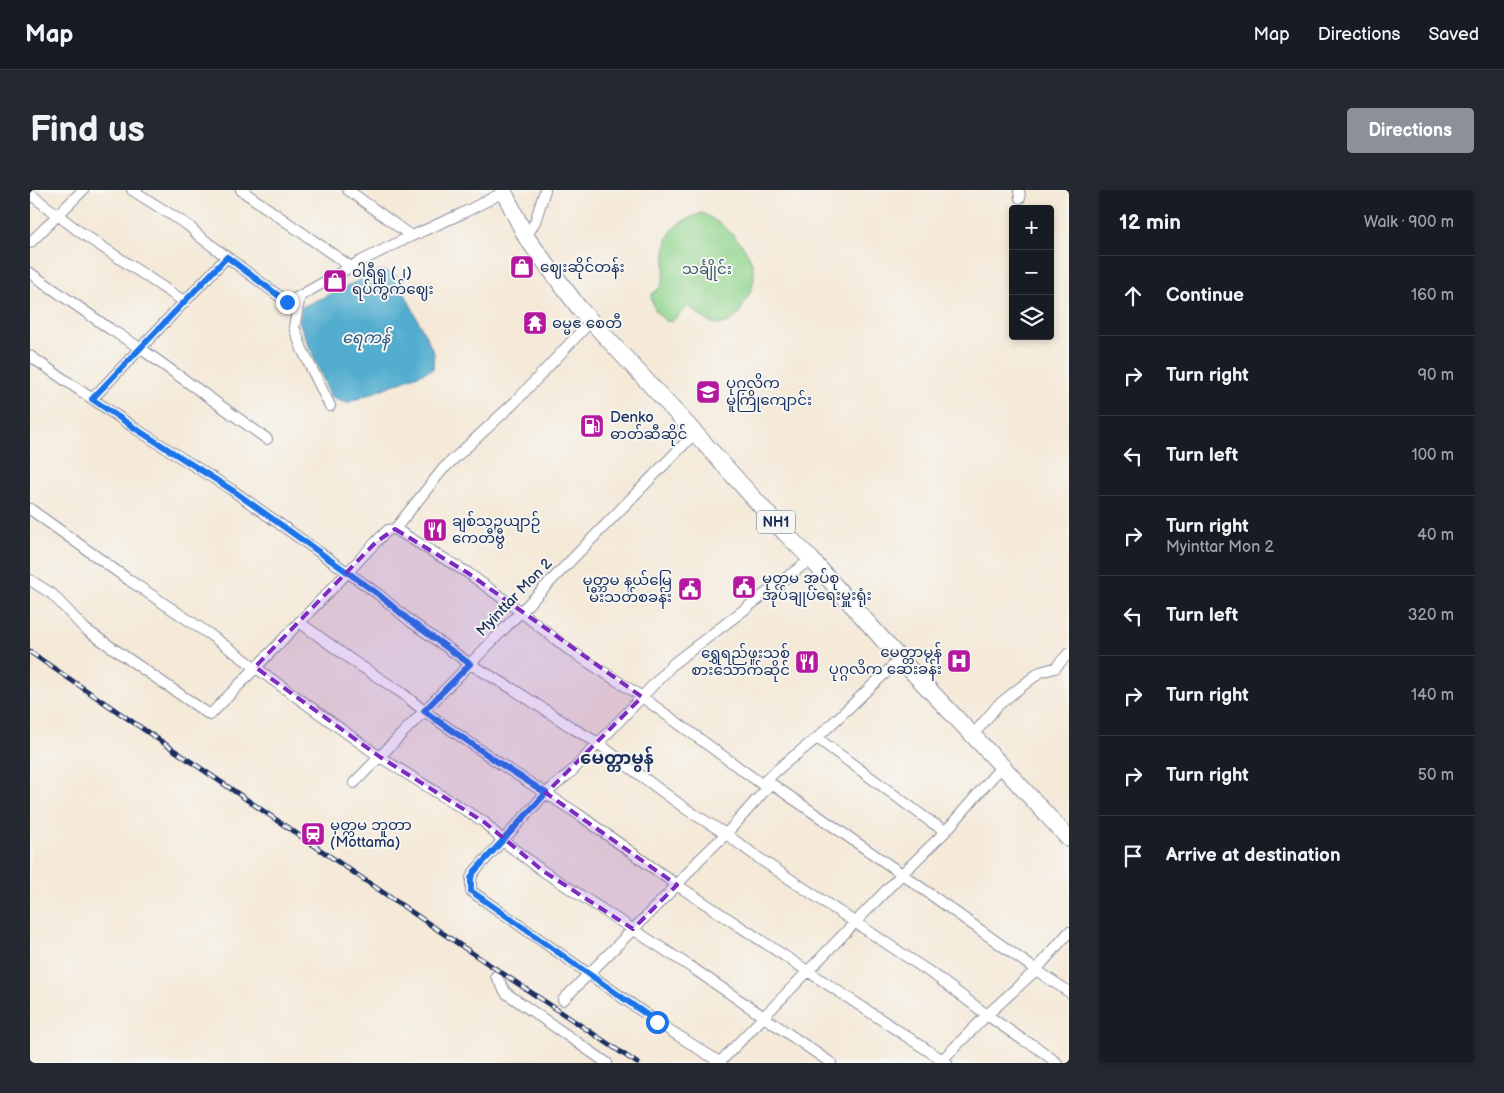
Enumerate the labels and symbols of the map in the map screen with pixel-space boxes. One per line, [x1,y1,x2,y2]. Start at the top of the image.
shop icon: ဈေးဆိုင်တန်း [509,254,535,280]
place label: ဈေးဆိုင်တန်း [540,257,625,279]
park label: သင်္ချိုင်း [682,259,732,281]
place label: ဝါရီရူ (၂) ရပ်ကွက်ဈေး [352,262,434,301]
shop icon: ဝါရီရူ (၂) ရပ်ကွက်ဈေး [322,268,348,294]
route end [276,291,299,314]
temple icon: ဓမ္မဧ စေတီ [522,310,548,336]
place label: ဓမ္မဧ စေတီ [552,313,622,335]
water label: ရေကန် [342,326,393,351]
place label: ပုဂ္ဂလိက မူကြိုကျောင်း [726,373,812,412]
school or university icon: ပုဂ္ဂလိက မူကြိုကျောင်း [695,379,721,405]
place label: Denko ဓာတ်ဆီဆိုင် [610,408,687,446]
fuel station icon: Denko ဓာတ်ဆီဆိုင် [579,413,605,439]
place label: ချစ်သူဥယျာဉ် ကေတီဗွီ [452,511,540,549]
road number: NH1 [757,511,795,534]
restaurant icon: ချစ်သူဥယျာဉ် ကေတီဗွီ [422,517,448,543]
street label: Myinttar Mon 2 [472,554,556,640]
place label: မုတ္တမ အုပ်စု အုပ်ချုပ်ရေးမှူးရုံး [762,568,872,607]
place label: မုတ္တမ နယ်မြေ မီးသတ်စခန်း [583,570,672,609]
public building icon: မုတ္တမ အုပ်စု အုပ်ချုပ်ရေးမှူးရုံး [731,574,757,600]
public building icon: မုတ္တမ နယ်မြေ မီးသတ်စခန်း [677,576,703,602]
place label: မေတ္တာမွန် ပုဂ္ဂလိက ဆေးခန်း [829,642,942,682]
place label: ရွှေရည်ဖူးသစ် စားသောက်ဆိုင် [691,643,790,682]
hospital icon: မေတ္တာမွန် ပုဂ္ဂလိက ဆေးခန်း [946,648,972,674]
restaurant icon: ရွှေရည်ဖူးသစ် စားသောက်ဆိုင် [794,649,820,675]
district label: မေတ္တာမွန် [580,746,654,772]
place label: မုတ္တမ ဘူတာ (Mottama) [330,816,412,852]
station icon: မုတ္တမ ဘူတာ (Mottama) [300,821,326,847]
route start [646,1011,669,1034]

